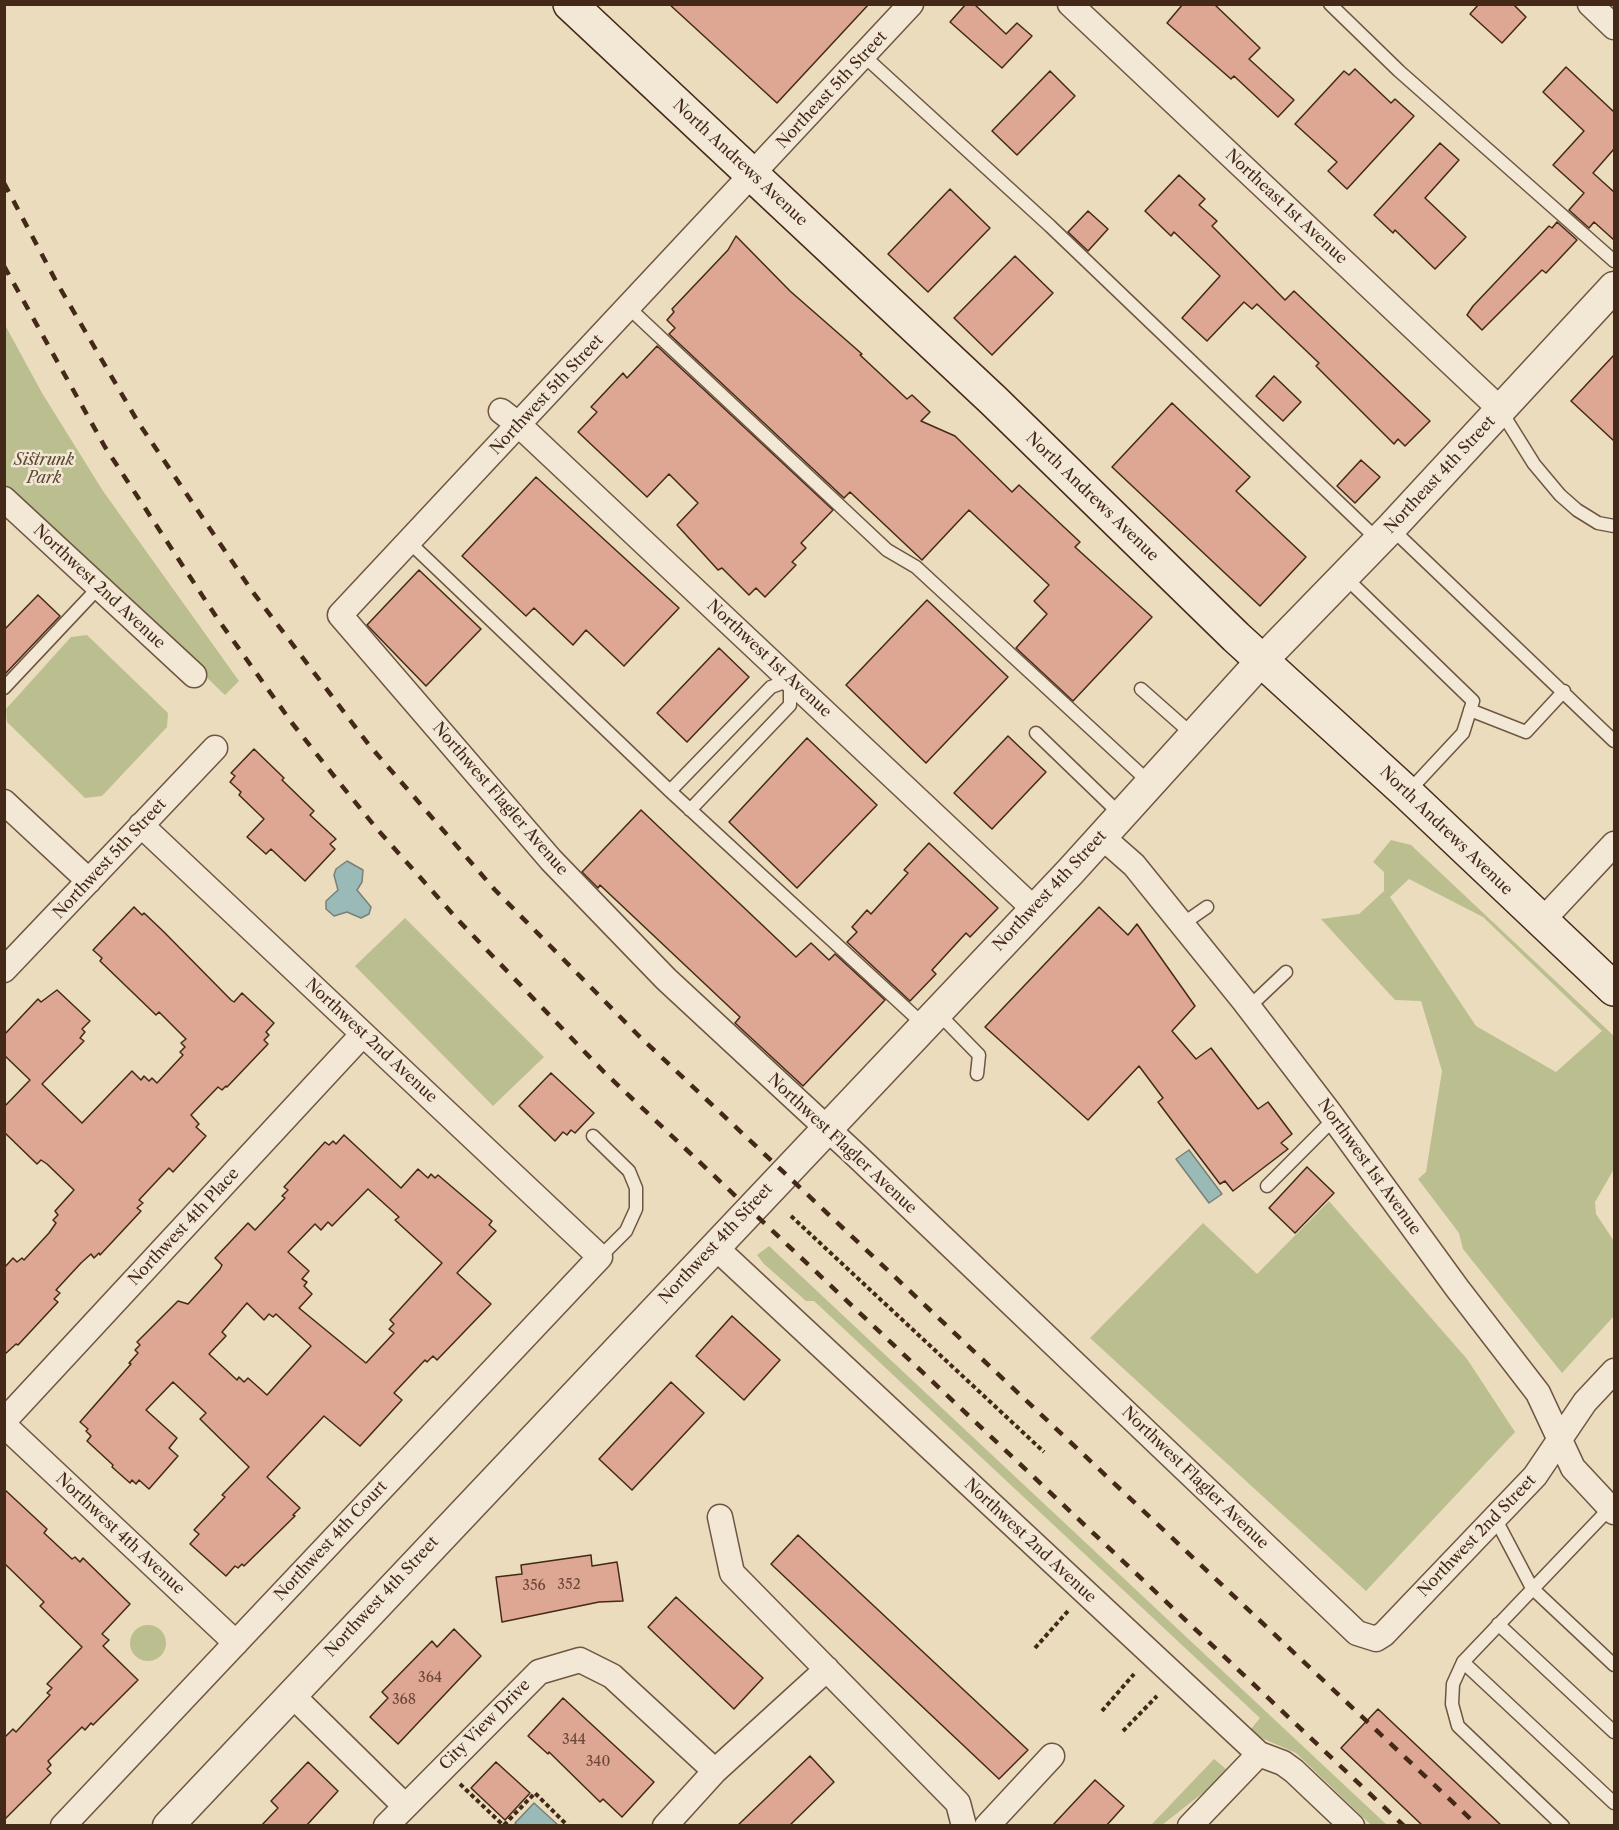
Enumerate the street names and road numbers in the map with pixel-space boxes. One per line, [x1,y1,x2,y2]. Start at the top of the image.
street label: Northeast 5th Street [773,27,891,153]
street label: North Andrews Avenue [669,96,811,230]
street label: Northeast 1st Avenue [1221,146,1351,268]
street label: Northwest 5th Street [486,331,608,459]
street label: Northeast 4th Street [1381,412,1499,538]
street label: North Andrews Avenue [1022,429,1162,565]
street label: Northwest 2nd Avenue [29,521,169,653]
street label: Northwest 1st Avenue [703,596,835,722]
street label: Northwest Flagler Avenue [428,718,572,880]
street label: North Andrews Avenue [1376,763,1516,899]
street label: Northwest 5th Street [49,795,171,923]
street label: Northwest 4th Street [989,827,1111,955]
street label: Northwest 2nd Avenue [301,975,441,1107]
street label: Northwest Flagler Avenue [764,1070,920,1218]
street label: Northwest 1st Avenue [1313,1095,1425,1239]
street label: Northwest 4th Place [125,1164,243,1290]
street label: Northwest 4th Street [655,1180,777,1308]
street label: Northwest Flagler Avenue [1118,1403,1272,1553]
street label: Northwest 4th Avenue [52,1469,188,1599]
street label: Northwest 2nd Street [1414,1471,1540,1601]
street label: Northwest 2nd Avenue [960,1475,1100,1607]
street label: Northwest 4th Court [271,1477,391,1605]
street label: Northwest 4th Street [321,1533,443,1661]
street label: City View Drive [436,1676,534,1774]

